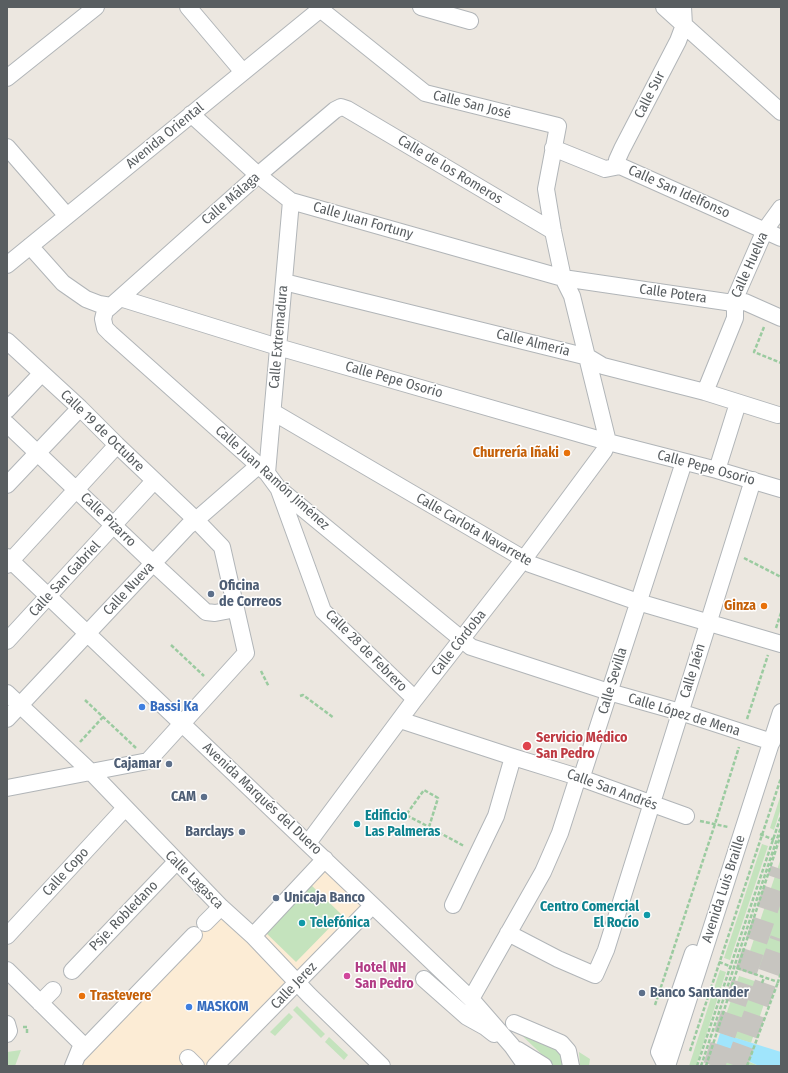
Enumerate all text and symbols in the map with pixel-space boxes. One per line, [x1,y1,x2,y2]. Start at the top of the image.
street label: Calle Sur [631,69,669,121]
street label: Calle San José [431,87,513,123]
street label: Avenida Oriental [123,99,207,173]
street label: Calle de los Romeros [394,132,506,208]
street label: Calle San Idelfonso [625,162,733,222]
street label: Calle Málaga [199,169,263,229]
street label: Calle Juan Fortuny [311,199,415,243]
street label: Calle Huelva [728,229,772,301]
street label: Calle Potera [638,281,708,307]
street label: Calle Extremadura [266,285,292,389]
street label: Calle Almería [494,326,572,360]
street label: Calle Pepe Osorio [343,358,445,402]
street label: Calle 19 de Octubre [57,387,147,475]
street label: Calle Juan Ramón Jiménez [211,422,333,534]
place label: Churrería Iñaki [473,445,559,461]
street label: Calle Pepe Osorio [655,447,757,489]
marker: Churrería Iñaki [562,448,572,458]
street label: Calle Pizarro [77,489,139,551]
street label: Calle Carlota Navarrete [413,490,535,570]
street label: Calle San Gabriel [26,538,104,620]
street label: Calle Nueva [100,559,158,619]
place label: Oficina de Correos [219,578,282,610]
marker: Oficina de Correos [206,589,216,599]
place label: Ginza [724,598,756,614]
marker: Ginza [759,601,769,611]
street label: Calle 28 de Febrero [322,607,410,695]
street label: Calle Córdoba [428,607,490,679]
street label: Calle Jaén [677,642,709,700]
street label: Calle Sevilla [595,646,631,716]
street label: Calle López de Mena [626,690,742,740]
place label: Bassi Ka [150,699,198,715]
marker: Bassi Ka [137,702,147,712]
place label: Servicio Médico San Pedro [536,730,628,762]
street label: Avenida Marqués del Duero [199,739,325,859]
marker: Servicio Médico San Pedro [521,740,533,752]
place label: Cajamar [114,756,161,772]
marker: Cajamar [164,759,174,769]
street label: Calle San Andrés [564,766,660,814]
place label: CAM [171,789,196,805]
marker: CAM [199,792,209,802]
place label: Edificio Las Palmeras [365,808,440,840]
marker: Edificio Las Palmeras [352,819,362,829]
place label: Barclays [185,824,234,840]
marker: Barclays [237,827,247,837]
street label: Avenida Luis Braille [699,833,749,945]
street label: Calle Copo [39,844,93,900]
street label: Calle Lagasca [161,847,227,913]
street label: Psje. Robledano [86,877,162,955]
place label: Unicaja Banco [284,890,365,906]
marker: Unicaja Banco [271,893,281,903]
place label: Centro Comercial El Rocío [540,899,639,932]
marker: Centro Comercial El Rocío [642,910,652,920]
place label: Telefónica [310,915,370,931]
marker: Telefónica [297,918,307,928]
street label: Calle Jerez [268,959,320,1013]
place label: Hotel NH San Pedro [355,960,414,992]
marker: Hotel NH San Pedro [342,971,352,981]
place label: Banco Santander [650,985,749,1001]
place label: Trastevere [90,988,151,1004]
marker: Banco Santander [637,988,647,998]
marker: Trastevere [77,991,87,1001]
place label: MASKOM [197,999,249,1015]
marker: MASKOM [184,1002,194,1012]

